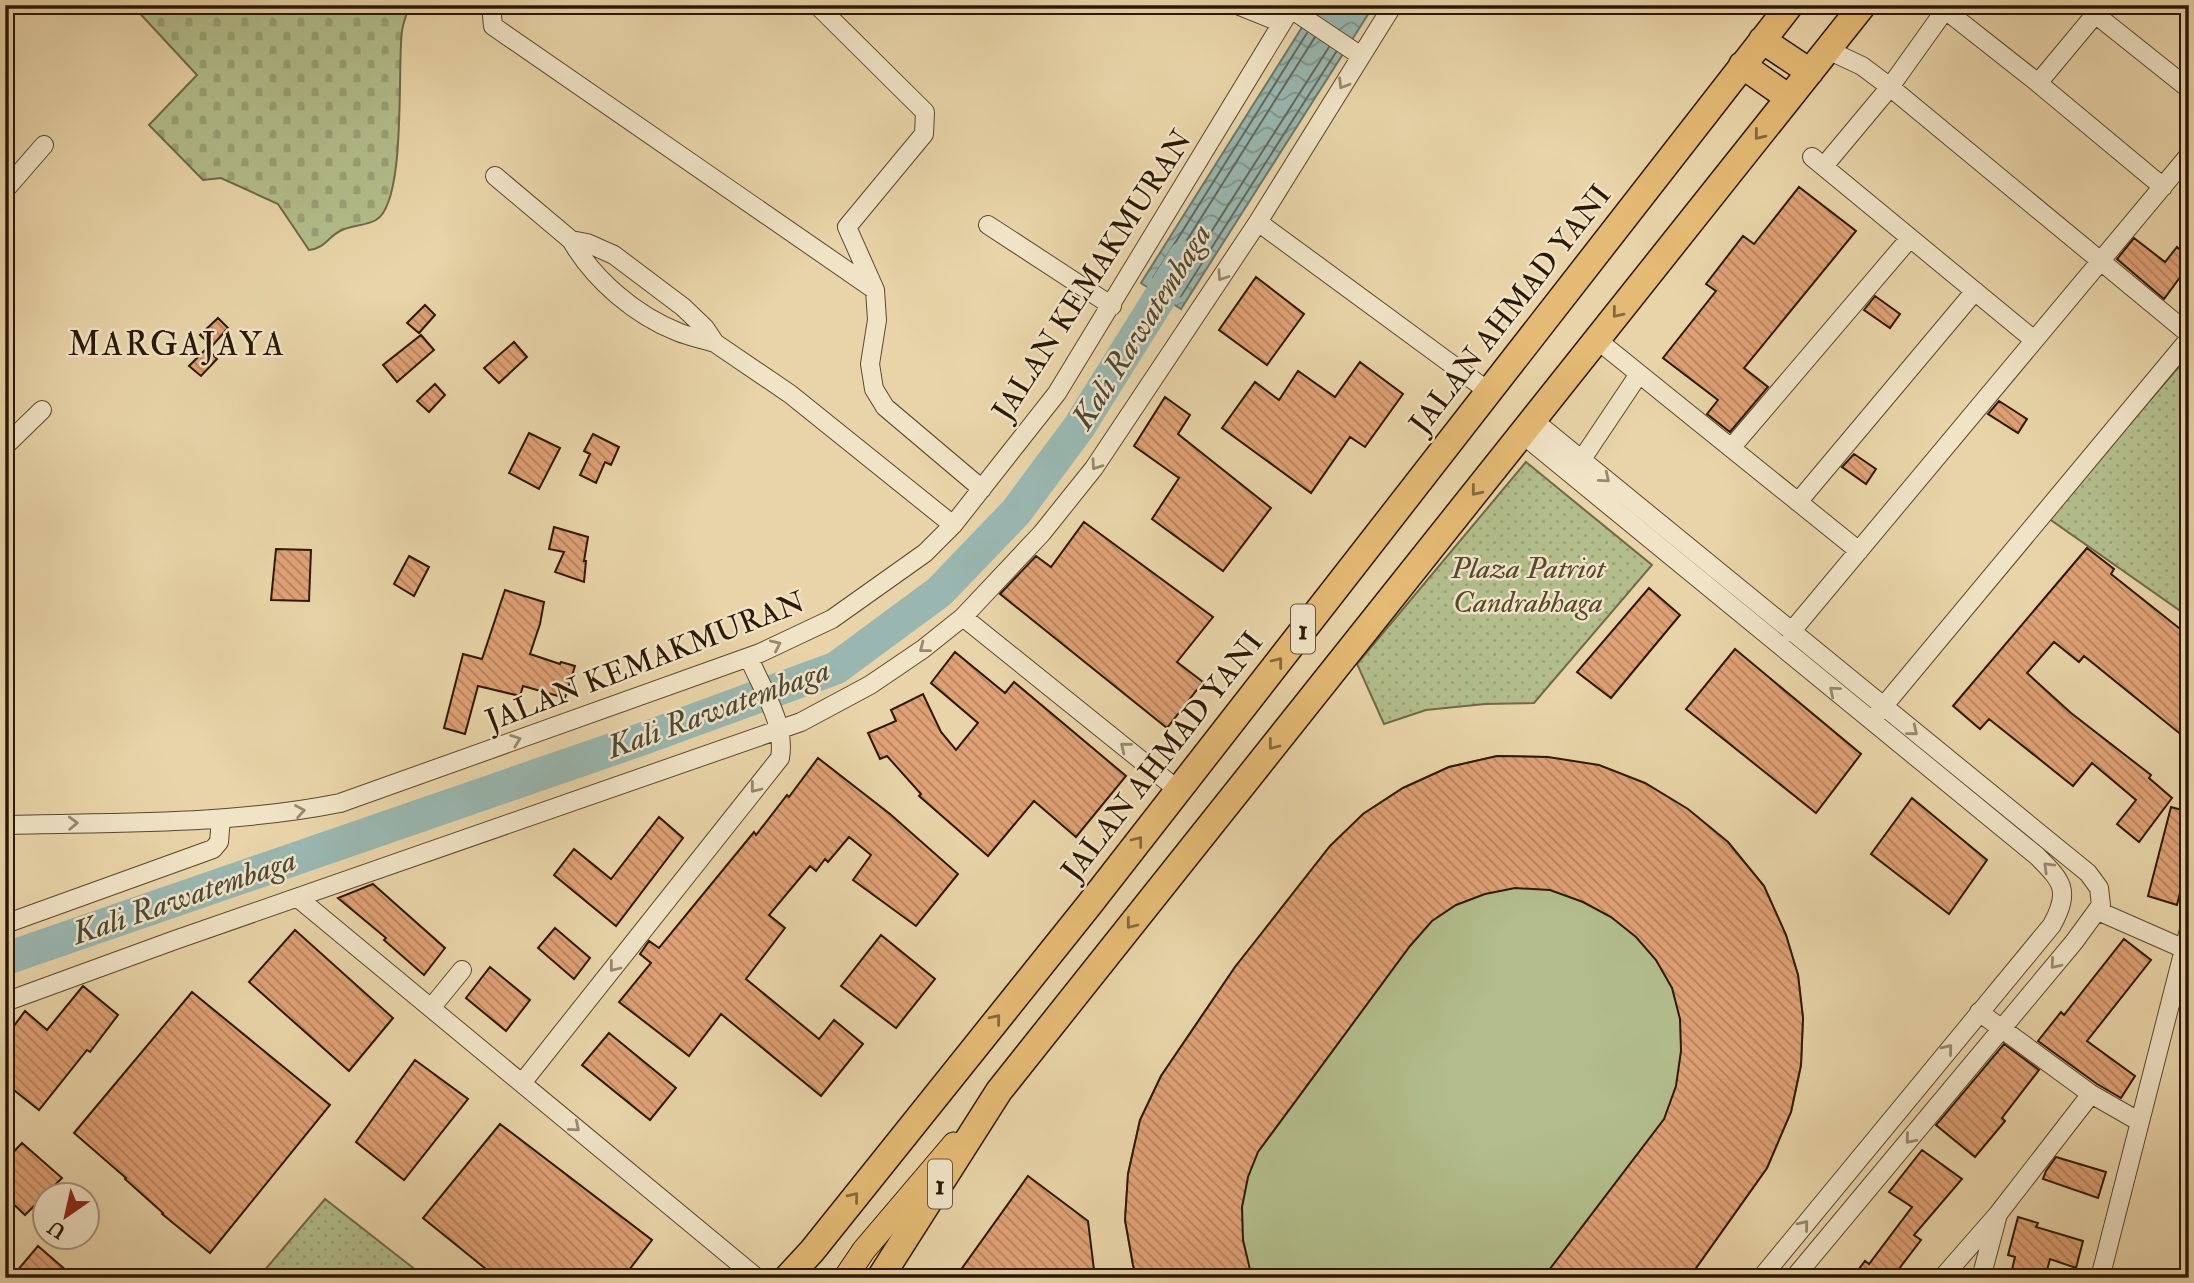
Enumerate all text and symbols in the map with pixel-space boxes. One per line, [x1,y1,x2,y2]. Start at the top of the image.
one-way arrow [1339,76,1352,89]
street label: JALAN KEMAKMURAN [984,123,1200,428]
one-way arrow [1755,128,1768,140]
street label: JALAN AHMAD YANI [1401,177,1619,442]
water label: Kali Rawatembaga [1062,217,1221,438]
one-way arrow [1218,268,1230,281]
one-way arrow [1613,305,1626,317]
district label: MARGAJAYA [68,324,286,366]
one-way arrow [1091,457,1104,470]
one-way arrow [1596,470,1609,482]
one-way arrow [1471,483,1484,495]
park label: Plaza Patriot Candrabhaga [1450,550,1607,621]
street label: JALAN KEMAKMURAN [479,583,810,740]
road number: 1 [1291,604,1315,654]
street label: JALAN AHMAD YANI [1053,624,1271,889]
one-way arrow [769,640,781,654]
one-way arrow [919,640,931,653]
water label: Kali Rawatembaga [600,650,835,768]
one-way arrow [1269,657,1282,669]
one-way arrow [1829,687,1841,700]
one-way arrow [1906,723,1918,736]
one-way arrow [510,734,522,748]
one-way arrow [1268,738,1281,750]
one-way arrow [1120,743,1132,756]
one-way arrow [751,781,764,793]
one-way arrow [295,804,306,819]
one-way arrow [69,815,79,831]
one-way arrow [1129,837,1142,849]
water label: Kali Rawatembaga [65,840,302,955]
one-way arrow [2043,862,2056,875]
one-way arrow [1127,917,1140,929]
one-way arrow [2051,957,2064,969]
one-way arrow [610,959,623,971]
one-way arrow [988,1015,1000,1028]
one-way arrow [1940,1044,1952,1057]
one-way arrow [566,1119,579,1131]
one-way arrow [1905,1131,1918,1143]
road number: 1 [928,1160,952,1208]
north arrow [32,1182,102,1252]
one-way arrow [846,1193,859,1205]
text: U [44,1215,70,1244]
one-way arrow [1796,1220,1809,1232]

